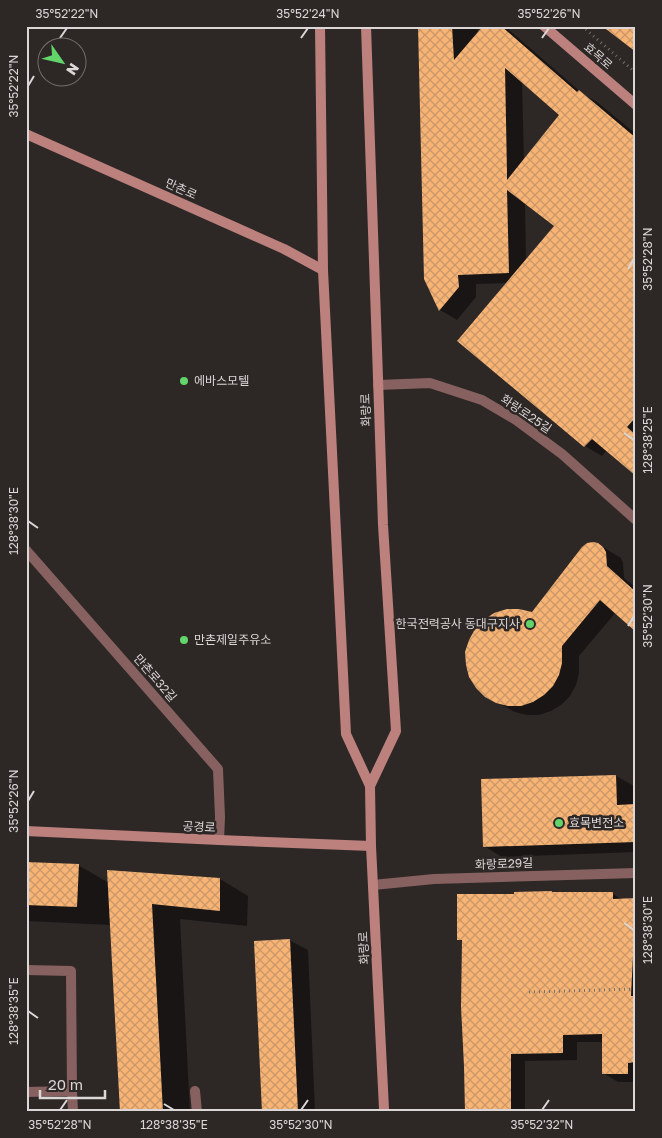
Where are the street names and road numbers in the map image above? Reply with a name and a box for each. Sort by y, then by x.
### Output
street label: 효목로 [581,39,616,72]
street label: 만촌로 [163,175,199,202]
street label: 화랑로25길 [498,391,555,436]
street label: 화랑로 [357,393,374,427]
street label: 만촌로32길 [131,651,180,705]
street label: 공경로 [182,818,216,835]
street label: 화랑로29길 [475,855,533,872]
street label: 화랑로 [355,931,372,965]

